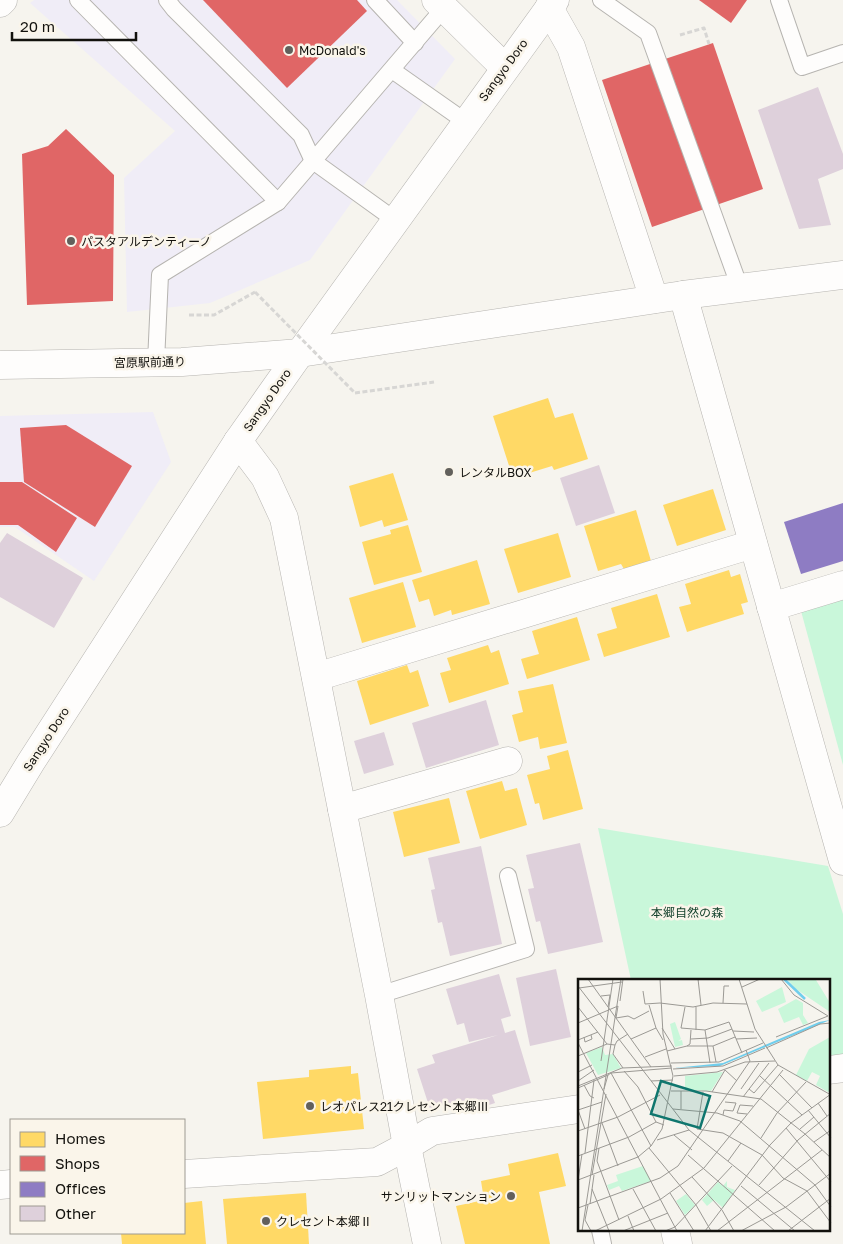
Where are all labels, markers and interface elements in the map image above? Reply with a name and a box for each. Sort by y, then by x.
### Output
scale bar [12,10,136,42]
text: 20 m [20,17,55,35]
street label: Sangyo Doro [475,36,531,104]
place label: McDonald's [299,43,366,58]
marker: McDonald's [283,44,295,56]
place label: パスタアルデンティーノ [81,234,211,249]
marker: パスタアルデンティーノ [65,235,77,247]
street label: 宮原駅前通り [114,354,186,370]
street label: Sangyo Doro [240,366,294,434]
place label: レンタルBOX [459,465,532,480]
marker: レンタルBOX [443,466,455,478]
street label: Sangyo Doro [20,704,72,774]
park label: 本郷自然の森 [651,905,723,920]
inset map [578,979,830,1232]
place label: レオパレス21クレセント本郷Ⅲ [320,1099,489,1114]
marker: レオパレス21クレセント本郷Ⅲ [304,1100,316,1112]
legend [10,1119,185,1234]
text: Homes [55,1129,105,1147]
text: Shops [55,1154,100,1172]
text: Offices [55,1179,106,1197]
place label: サンリットマンション [381,1189,501,1204]
marker: サンリットマンション [505,1190,517,1202]
text: Other [55,1204,96,1222]
place label: クレセント本郷Ⅱ [276,1214,372,1229]
marker: クレセント本郷Ⅱ [260,1215,272,1227]

